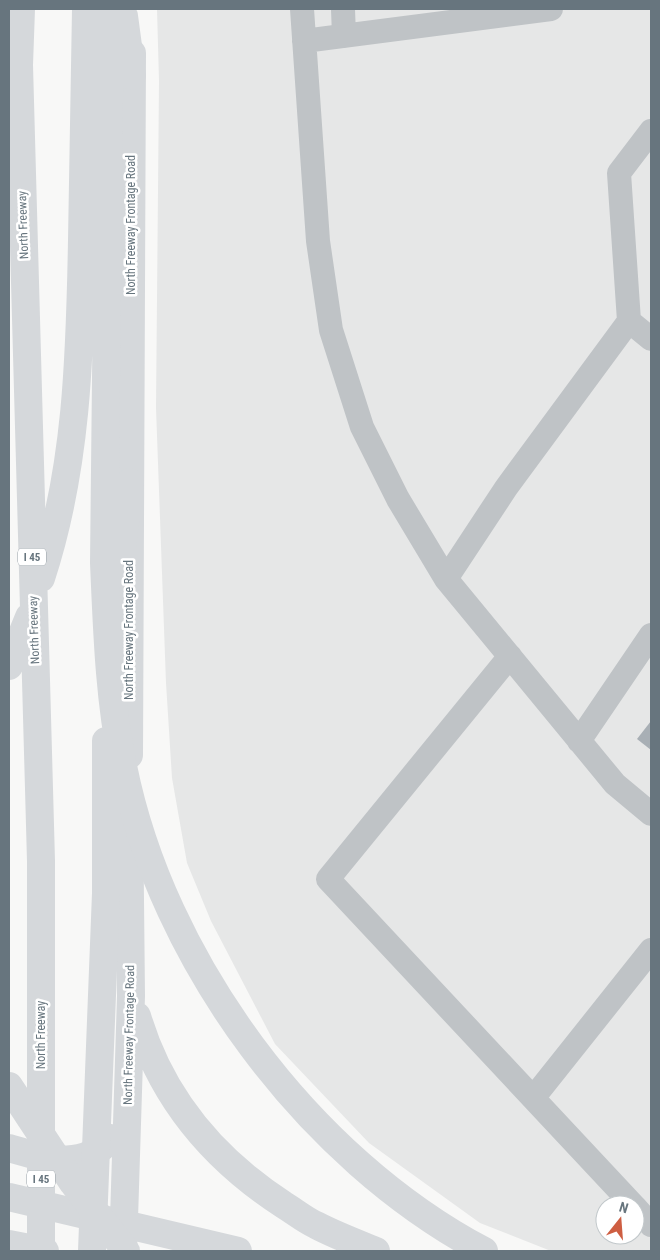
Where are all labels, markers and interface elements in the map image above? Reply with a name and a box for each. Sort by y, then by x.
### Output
street label: North Freeway Frontage Road [124,155,138,295]
street label: North Freeway [15,191,31,259]
road number: I 45 [18,548,46,566]
street label: North Freeway Frontage Road [122,560,136,700]
street label: North Freeway [26,596,42,664]
street label: North Freeway Frontage Road [121,965,137,1105]
street label: North Freeway [34,1001,48,1069]
road number: I 45 [27,1170,55,1188]
north arrow [595,1195,645,1245]
text: N [617,1199,630,1216]

